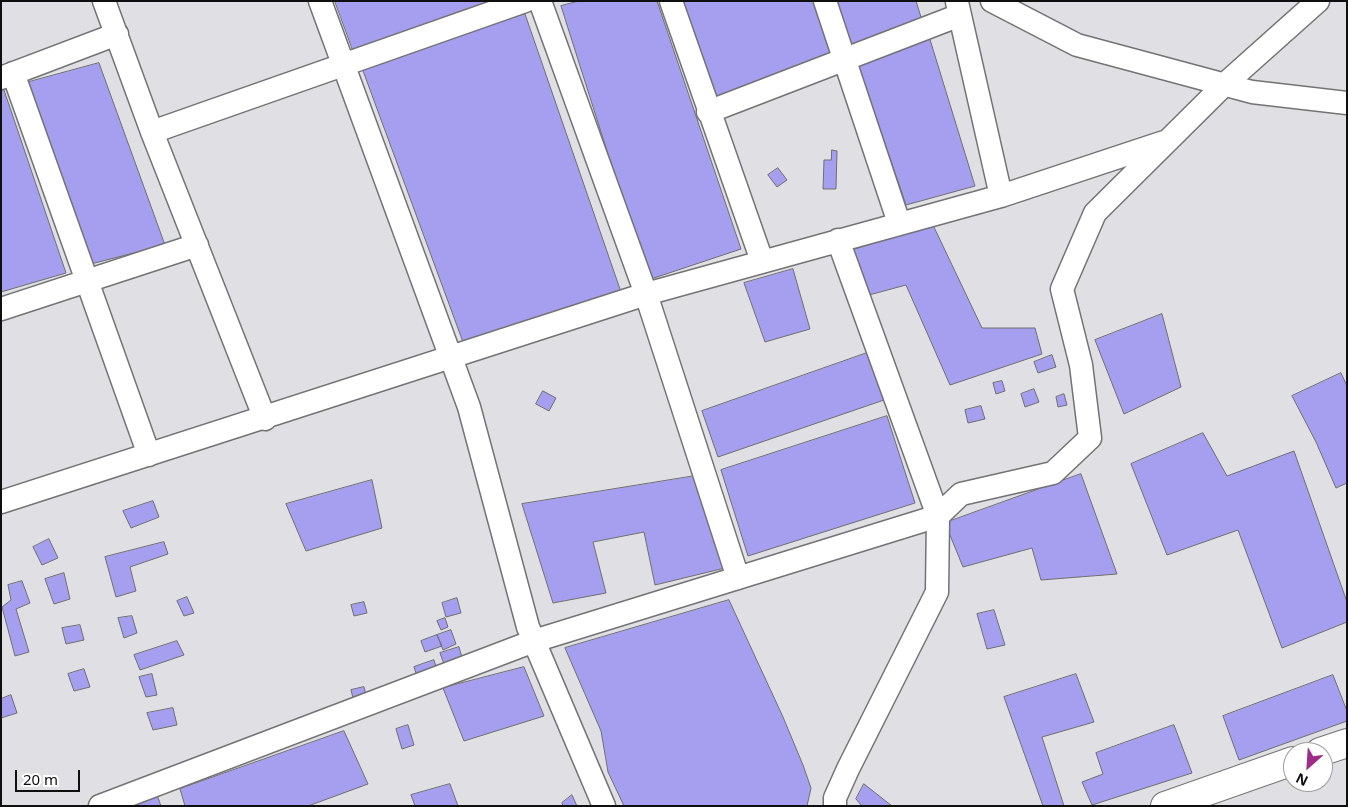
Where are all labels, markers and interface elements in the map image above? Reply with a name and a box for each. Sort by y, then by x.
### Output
north arrow [1283,742,1333,792]
scale bar [18,760,82,792]
text: 20 m [23,769,58,789]
text: N [1292,769,1311,791]

